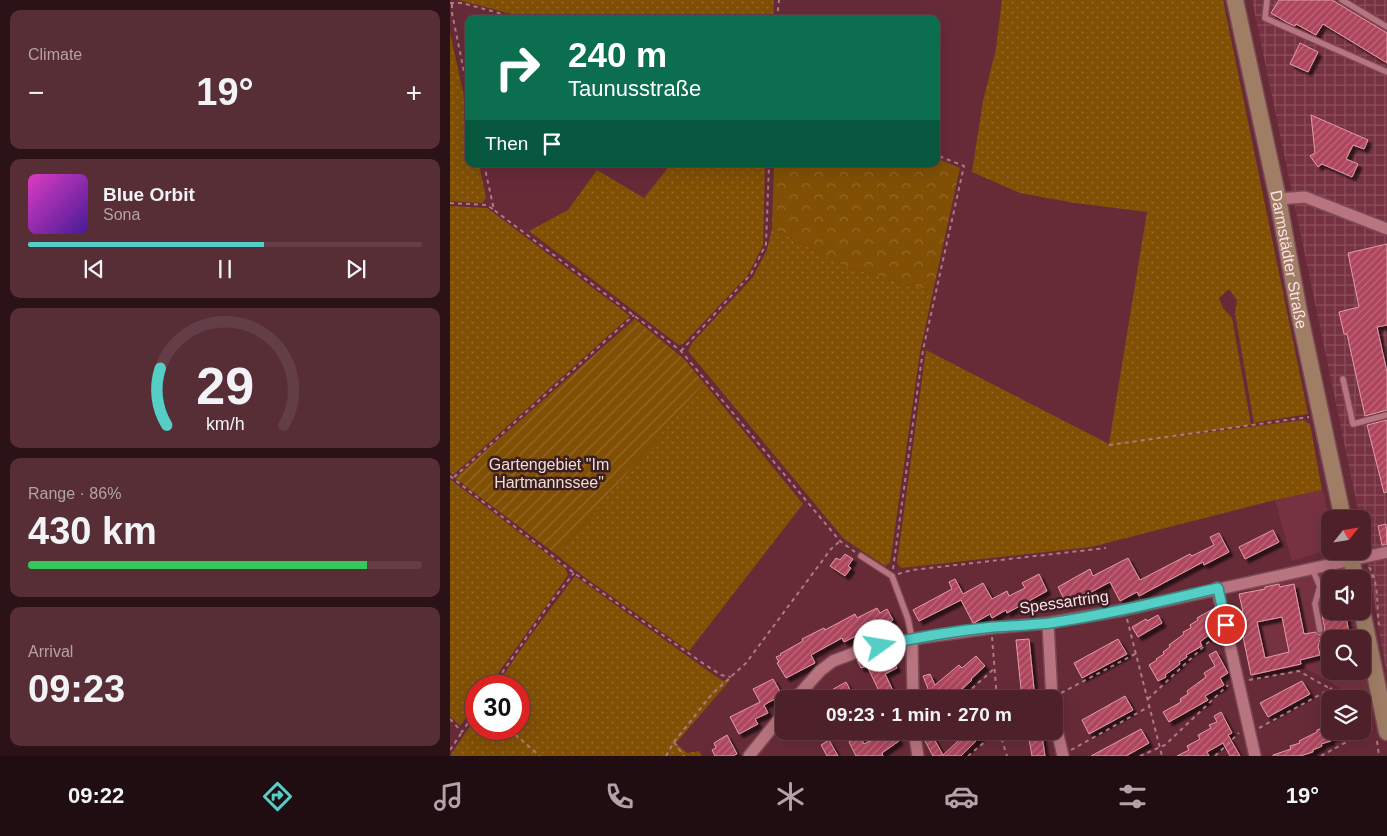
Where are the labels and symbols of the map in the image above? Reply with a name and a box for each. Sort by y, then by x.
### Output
street label: Darmstädter Straße [1268,189,1311,330]
park label: Gartengebiet "Im Hartmannssee" [489,456,609,491]
north arrow [1321,510,1371,560]
street label: Spessartring [1018,587,1110,617]
pin [1205,604,1247,646]
position arrow [853,619,905,671]
speed limit sign: 30 [465,675,530,740]

